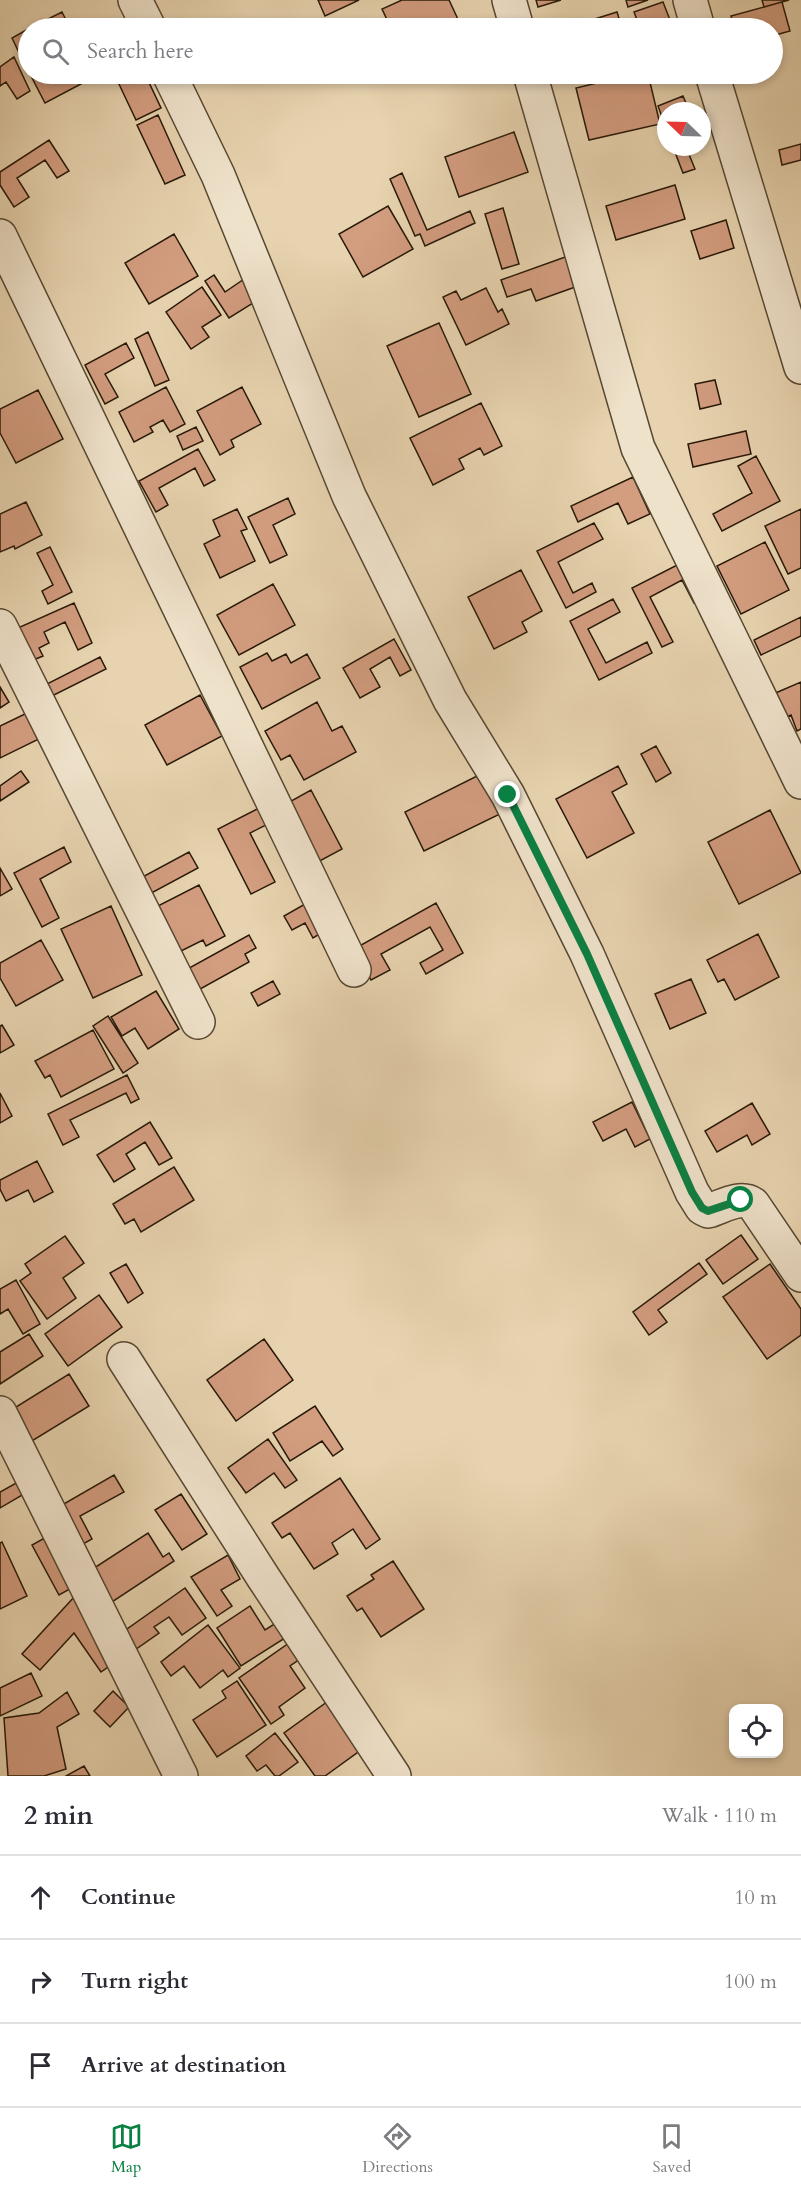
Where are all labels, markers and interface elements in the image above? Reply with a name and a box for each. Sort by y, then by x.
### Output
search box [18,18,783,84]
icon: search [39,35,72,68]
text: Search here [87,36,194,66]
north arrow [657,102,711,156]
route end [494,781,520,807]
route start [727,1186,753,1212]
map controls [729,1704,783,1758]
button: locate [729,1704,783,1758]
text: 2 min [24,1798,93,1833]
text: Walk · 110 m [662,1802,777,1829]
icon: ahead [24,1881,57,1914]
text: Continue [81,1882,176,1912]
text: 10 m [734,1884,777,1911]
icon: right [24,1965,57,1998]
text: Turn right [81,1966,188,1996]
text: 100 m [724,1968,777,1995]
icon: arrive [24,2049,57,2082]
text: Arrive at destination [81,2050,286,2080]
tab: Map [110,2120,143,2178]
tab: Directions [362,2120,433,2178]
tab: Saved [652,2120,691,2178]

